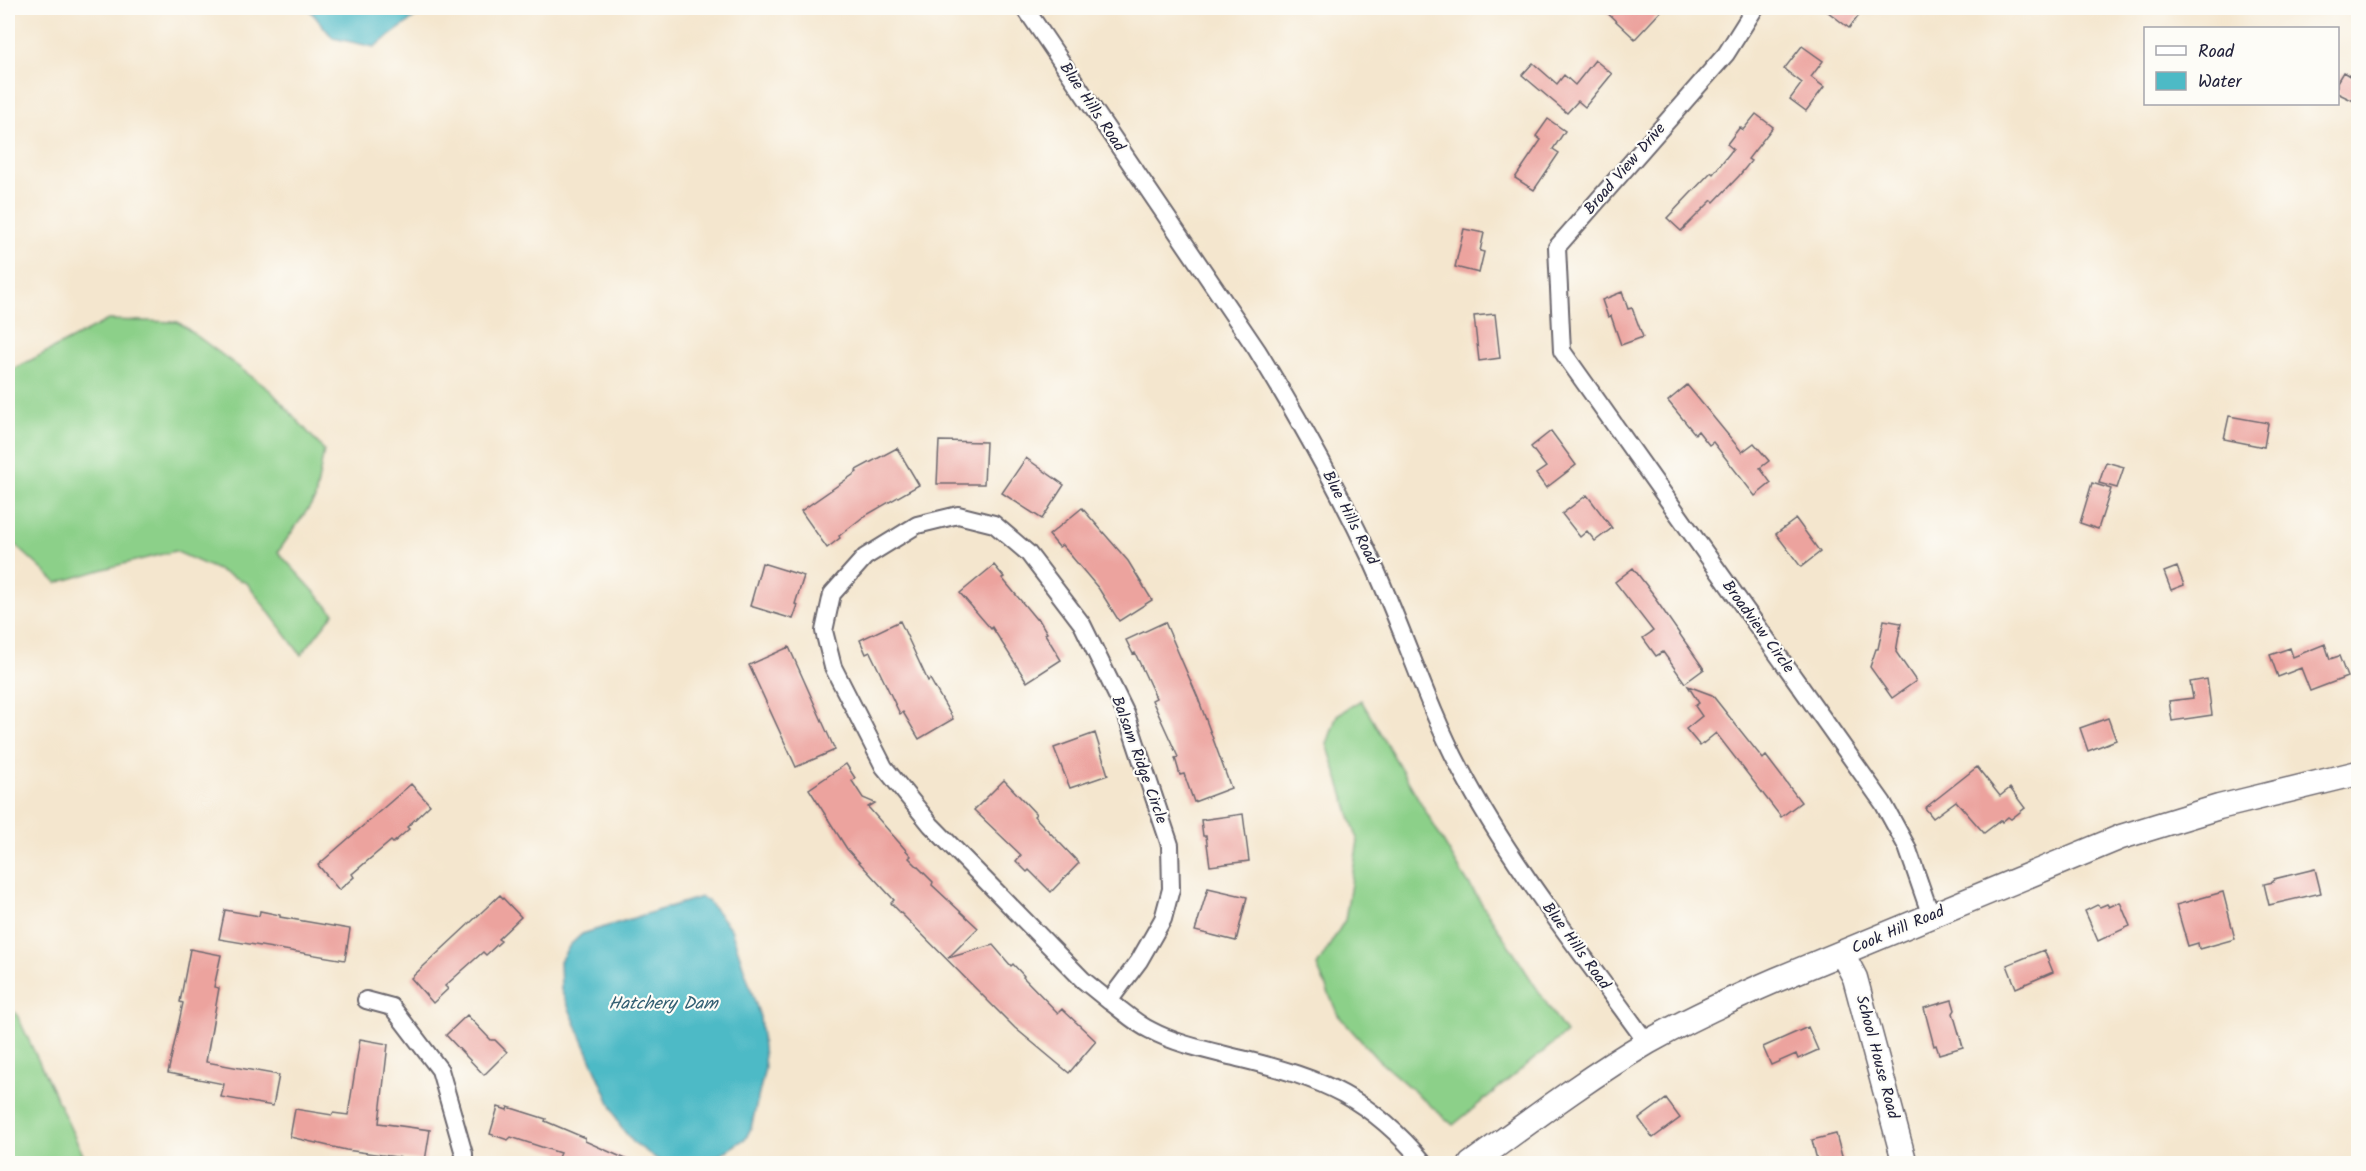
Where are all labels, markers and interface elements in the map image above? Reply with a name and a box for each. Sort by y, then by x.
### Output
legend [2144,27,2339,105]
text: Road [2198,38,2235,67]
street label: Blue Hills Road [1053,57,1132,158]
text: Water [2198,68,2243,97]
street label: Broad View Drive [1578,118,1672,220]
street label: Blue Hills Road [1315,466,1385,571]
street label: Broadview Circle [1716,575,1800,679]
street label: Balsam Ridge Circle [1104,693,1174,827]
street label: Blue Hills Road [1536,897,1617,996]
street label: Cook Hill Road [1848,899,1949,961]
water label: Hatchery Dam [608,990,719,1019]
street label: School House Road [1848,992,1906,1123]

